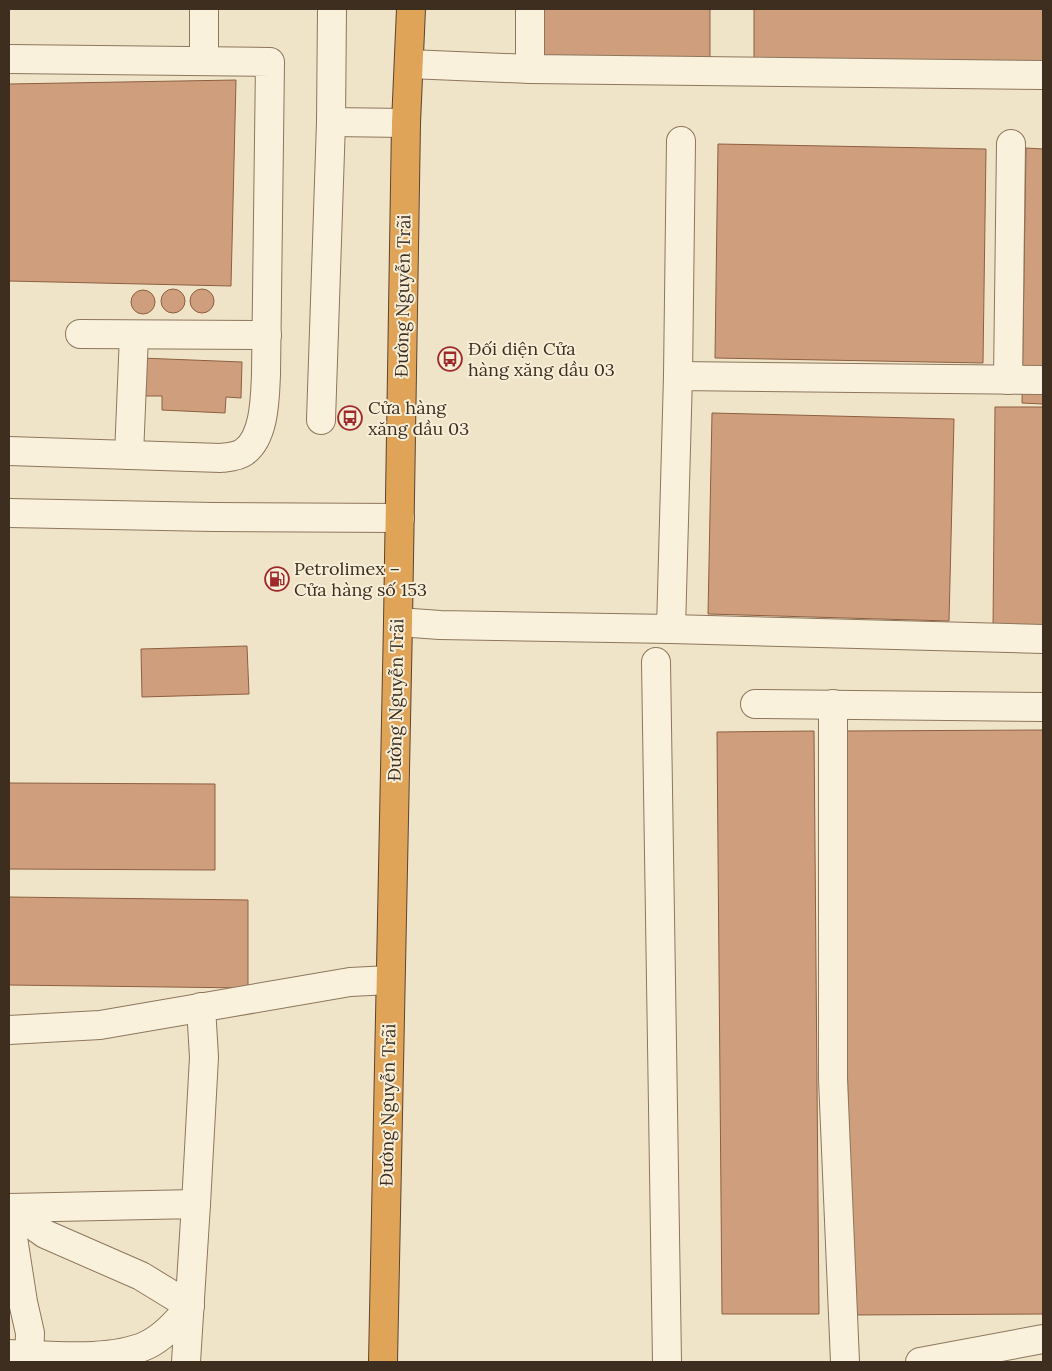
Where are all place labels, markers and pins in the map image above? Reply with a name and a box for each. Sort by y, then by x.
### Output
place label: Đối diện Cửa hàng xăng dầu 03 [468,337,615,381]
bus stop icon: Đối diện Cửa hàng xăng dầu 03 [437,346,463,372]
place label: Cửa hàng xăng dầu 03 [368,396,469,440]
bus stop icon: Cửa hàng xăng dầu 03 [337,405,363,431]
place label: Petrolimex – Cửa hàng số 153 [294,557,427,601]
fuel station icon: Petrolimex – Cửa hàng số 153 [264,566,290,592]

